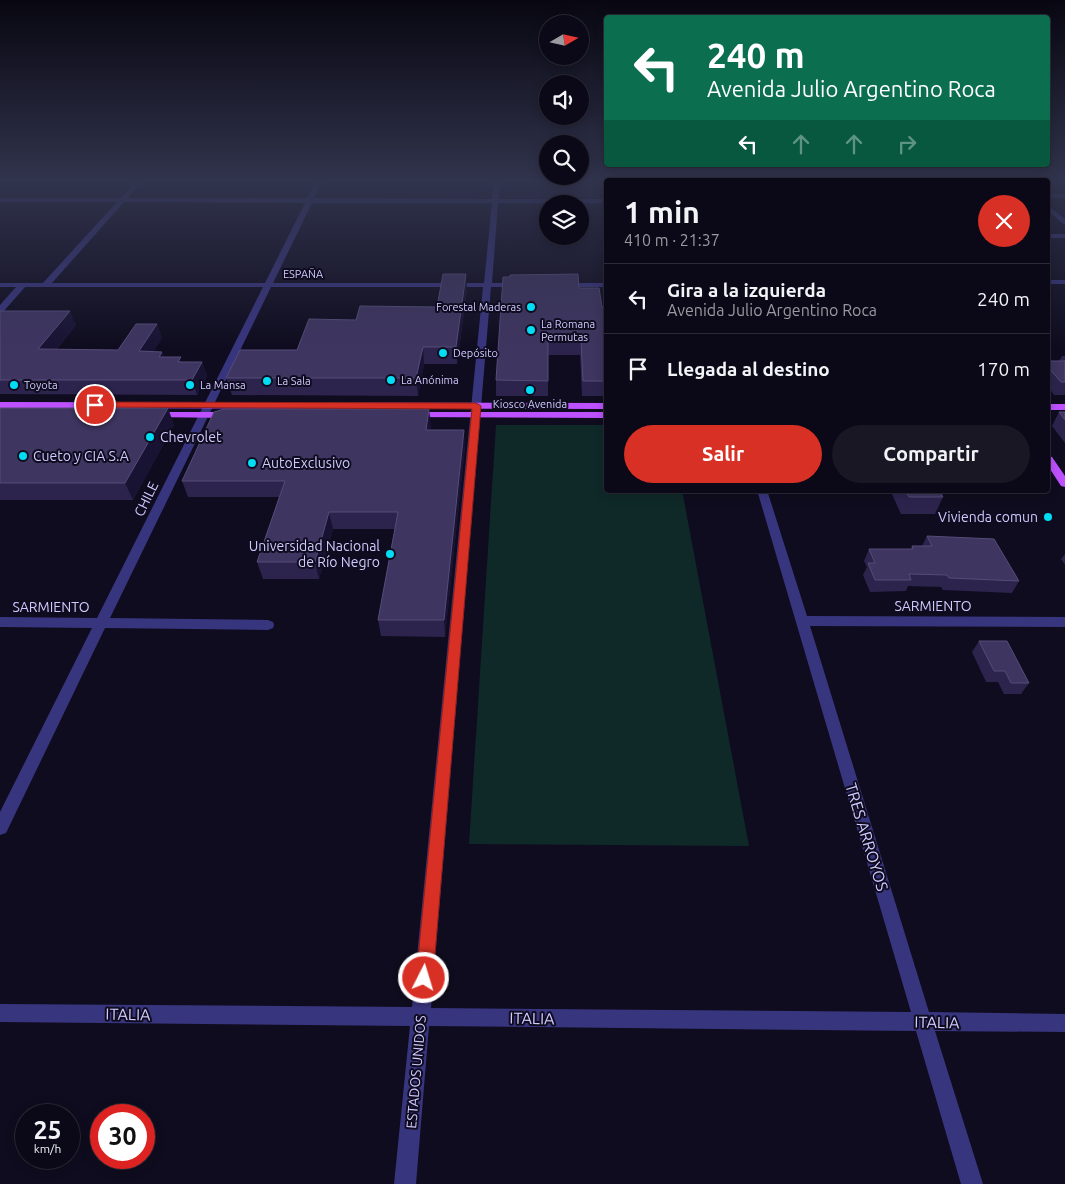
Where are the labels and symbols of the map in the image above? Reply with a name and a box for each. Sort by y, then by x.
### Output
north arrow [539,15,589,65]
street label: ESPAÑA [283,268,324,280]
place label: Forestal Maderas [436,301,521,313]
marker: Forestal Maderas [525,301,537,313]
place label: La Romana Permutas [541,318,595,343]
marker: La Romana Permutas [525,324,537,336]
marker: Depósito [437,347,449,359]
place label: Depósito [453,347,498,359]
marker: La Anónima [385,374,397,386]
place label: La Anónima [401,374,459,386]
marker: La Sala [261,375,273,387]
place label: La Sala [277,375,311,387]
marker: Toyota [8,379,20,391]
place label: Toyota [24,379,58,391]
marker: La Mansa [184,379,196,391]
place label: La Mansa [200,379,246,391]
pin [74,384,116,426]
marker: Kiosco Avenida [524,384,536,396]
place label: Kiosco Avenida [493,398,567,410]
place label: Chevrolet [160,429,222,445]
marker: Chevrolet [144,431,156,443]
place label: Cueto y CIA S.A [33,448,129,464]
marker: Cueto y CIA S.A [17,450,29,462]
place label: AutoExclusivo [262,455,350,471]
marker: AutoExclusivo [246,457,258,469]
street label: CHILE [131,479,161,519]
place label: Vivienda comun [938,509,1038,525]
marker: Vivienda comun [1042,511,1054,523]
place label: Universidad Nacional de Río Negro [249,538,380,570]
marker: Universidad Nacional de Río Negro [384,548,396,560]
street label: SARMIENTO [894,598,972,614]
street label: SARMIENTO [12,599,90,615]
street label: TRES ARROYOS [842,781,892,893]
position arrow [397,951,449,1003]
street label: ITALIA [105,1005,151,1023]
street label: ITALIA [509,1009,555,1027]
street label: ITALIA [914,1013,960,1031]
street label: ESTADOS UNIDOS [403,1015,429,1129]
speed limit sign: 30 [90,1104,155,1169]

